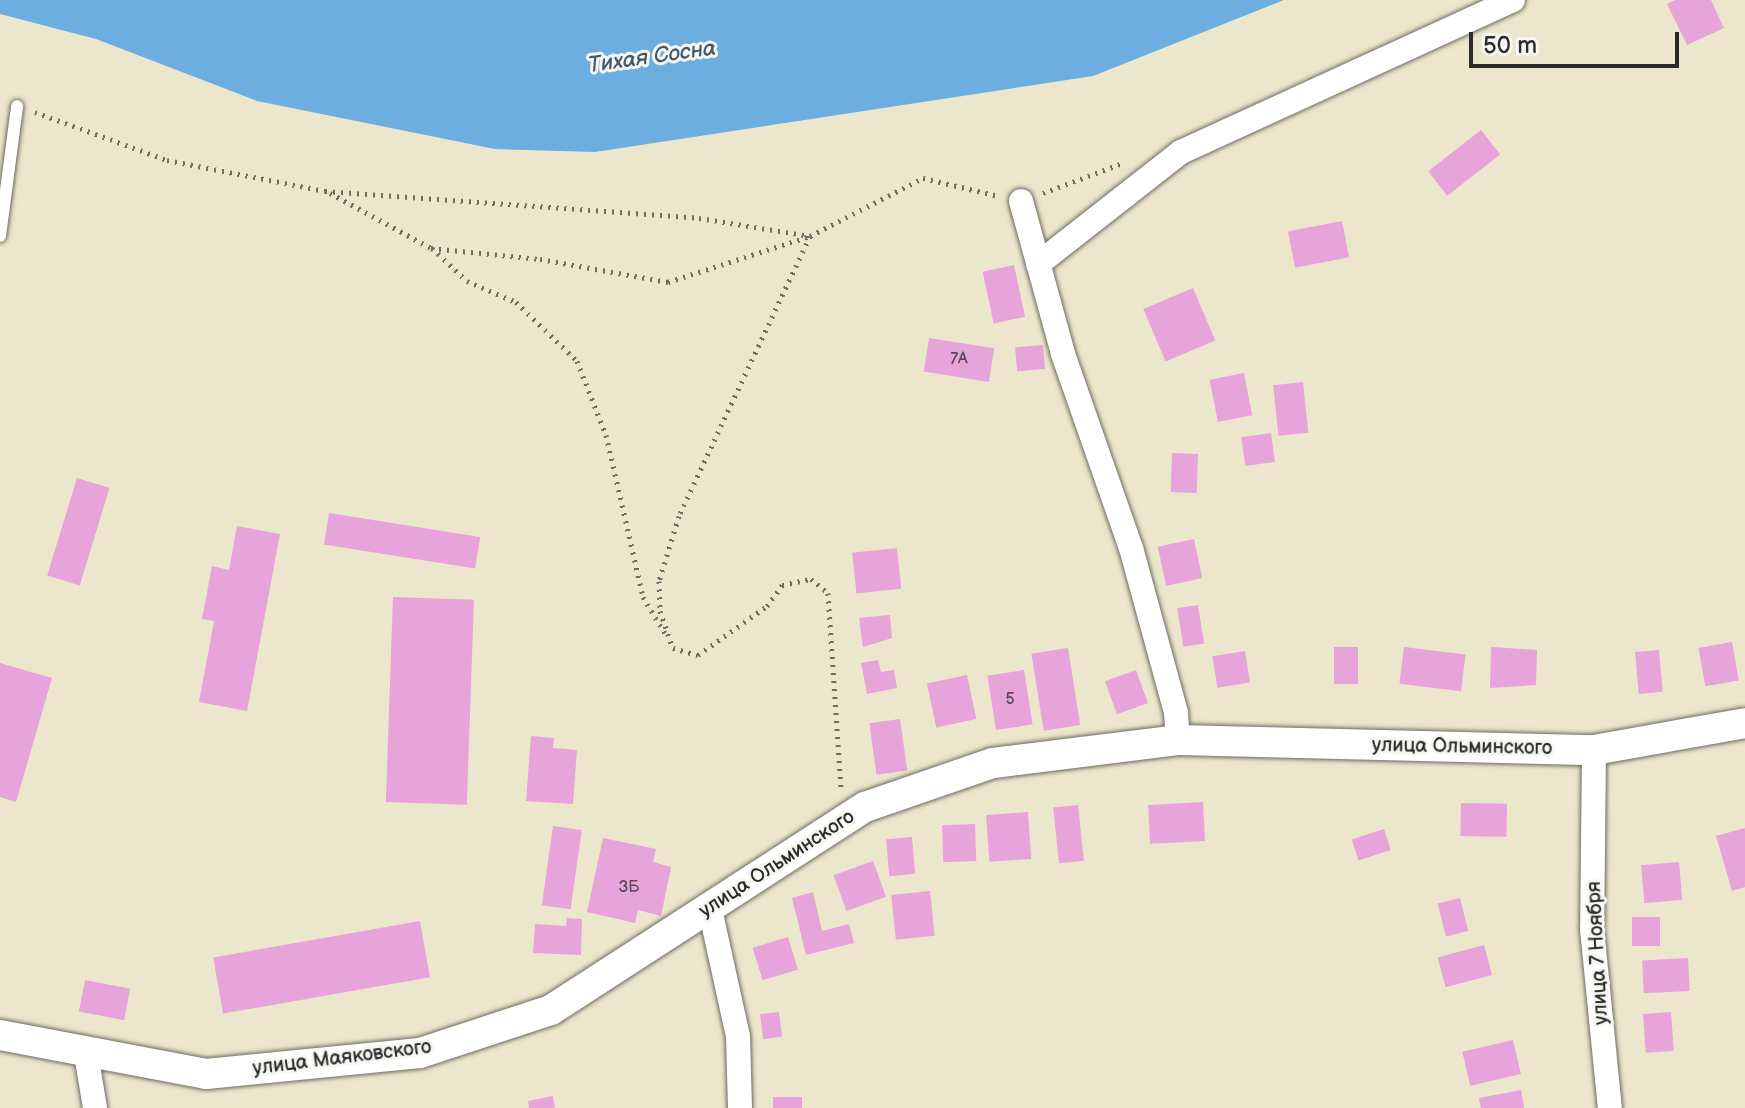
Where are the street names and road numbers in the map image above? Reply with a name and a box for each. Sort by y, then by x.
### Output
street label: улица Ольминского [1372,733,1552,761]
street label: улица Ольминского [695,805,859,923]
street label: улица 7 Ноября [1582,880,1614,1026]
street label: улица Маяковского [251,1035,433,1081]

